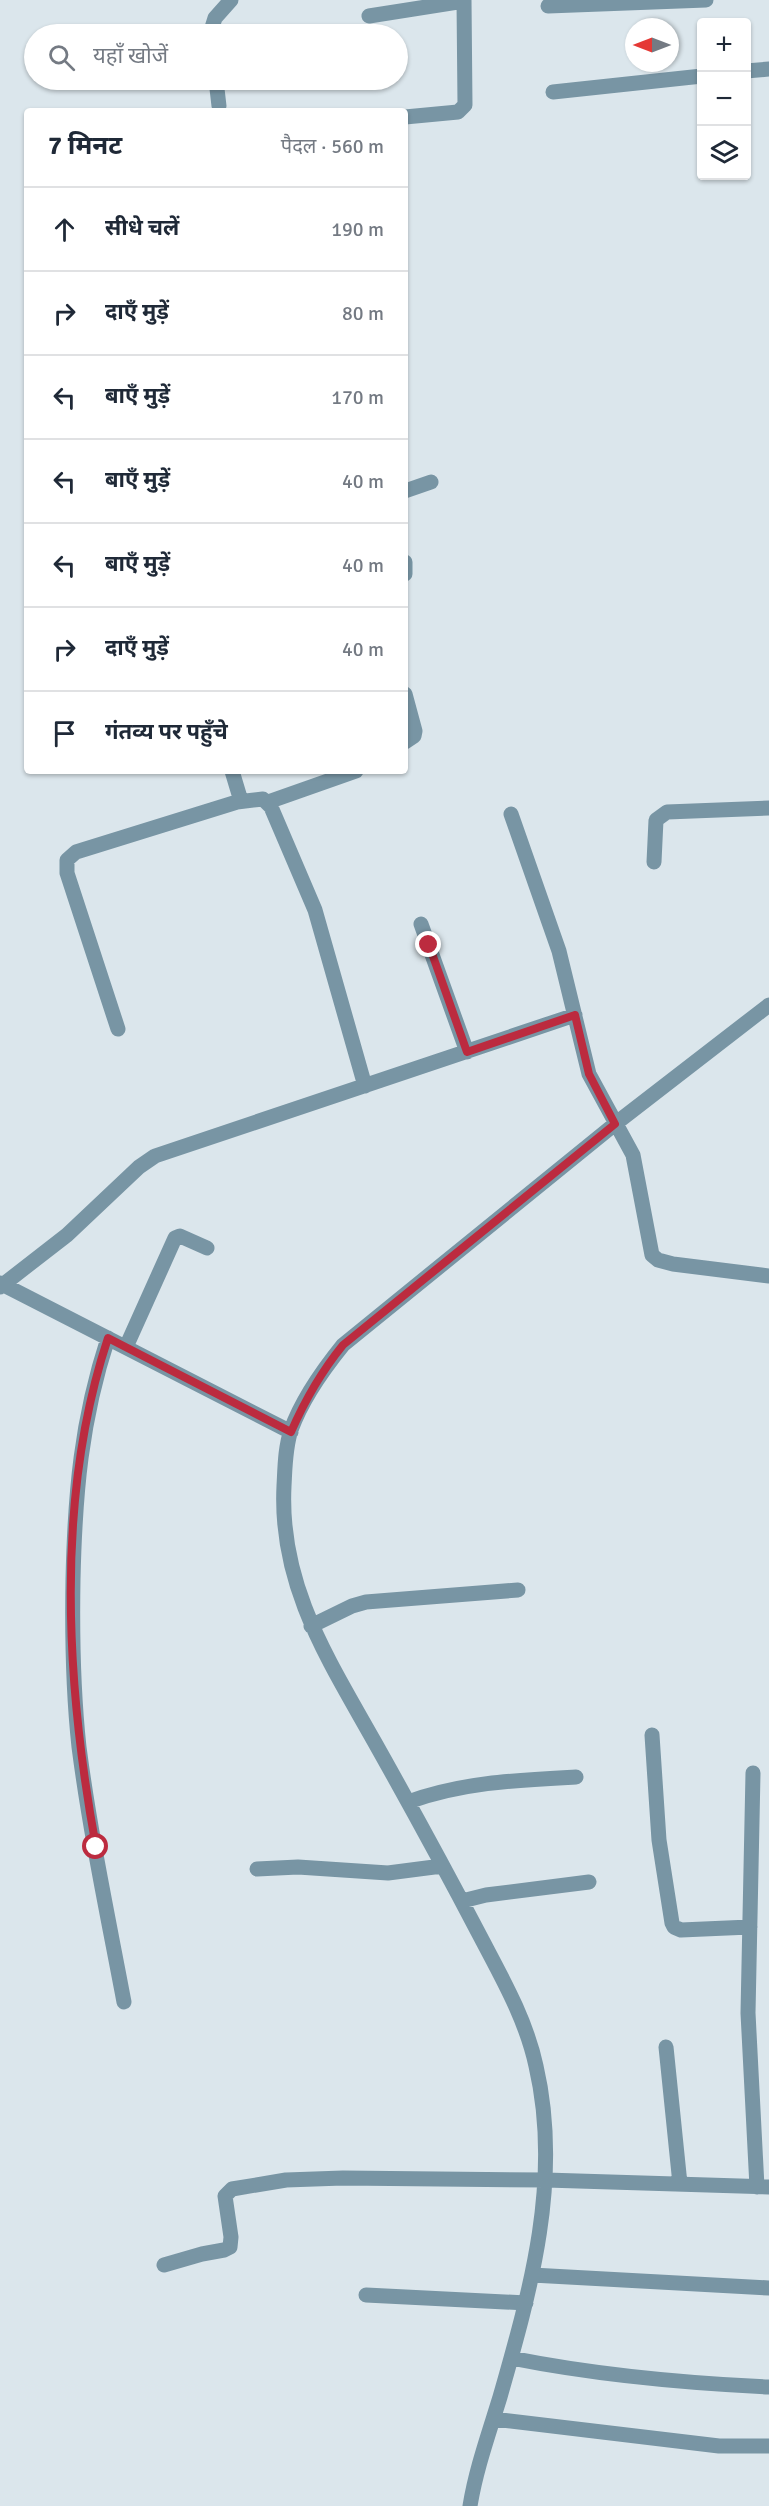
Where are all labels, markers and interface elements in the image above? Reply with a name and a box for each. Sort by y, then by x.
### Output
north arrow [625,18,679,72]
map controls [697,18,751,180]
button: + [697,18,751,72]
search box [24,24,408,90]
icon: search [45,41,78,74]
text: यहाँ खोजें [93,42,168,69]
button: − [697,72,751,126]
button: layers [697,126,751,180]
text: 7 मिनट [48,130,122,162]
text: पैदल · 560 m [281,134,384,159]
icon: ahead [48,213,81,246]
text: सीधे चलें [105,214,179,241]
text: 190 m [331,217,384,242]
icon: right [48,297,81,330]
text: दाएँ मुड़ें [105,298,169,325]
text: 80 m [342,301,384,326]
icon: left [48,381,81,414]
text: बाएँ मुड़ें [105,382,170,409]
text: 170 m [331,385,384,410]
icon: left [48,465,81,498]
text: बाएँ मुड़ें [105,466,170,493]
text: 40 m [342,469,384,494]
icon: left [48,549,81,582]
text: बाएँ मुड़ें [105,550,170,577]
text: 40 m [342,553,384,578]
icon: right [48,633,81,666]
text: दाएँ मुड़ें [105,634,169,661]
text: 40 m [342,637,384,662]
icon: arrive [48,717,81,750]
text: गंतव्य पर पहुँचे [105,718,228,745]
route end [415,931,441,957]
route start [82,1833,108,1859]

